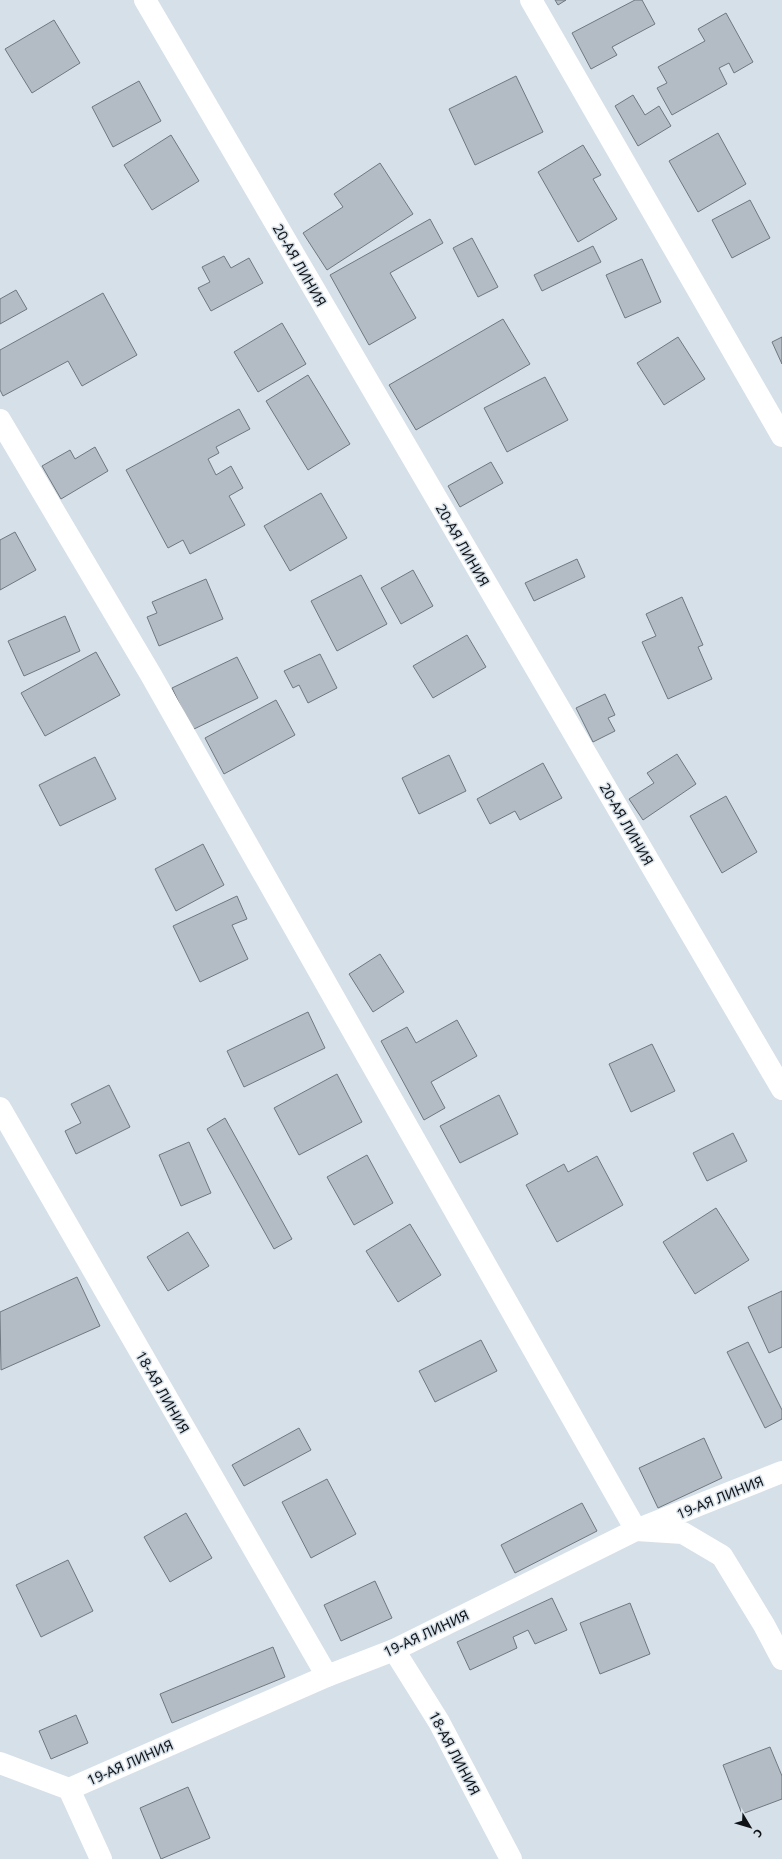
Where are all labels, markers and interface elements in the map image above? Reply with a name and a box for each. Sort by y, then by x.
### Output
street label: 20-АЯ ЛИНИЯ [269,220,331,310]
street label: 20-АЯ ЛИНИЯ [432,500,494,590]
street label: 20-АЯ ЛИНИЯ [596,779,658,869]
street label: 18-АЯ ЛИНИЯ [132,1347,194,1437]
street label: 19-АЯ ЛИНИЯ [674,1471,766,1523]
street label: 19-АЯ ЛИНИЯ [380,1605,472,1661]
street label: 18-АЯ ЛИНИЯ [425,1708,485,1798]
street label: 19-АЯ ЛИНИЯ [84,1735,176,1789]
north arrow [730,1807,770,1847]
text: С [750,1826,766,1841]

